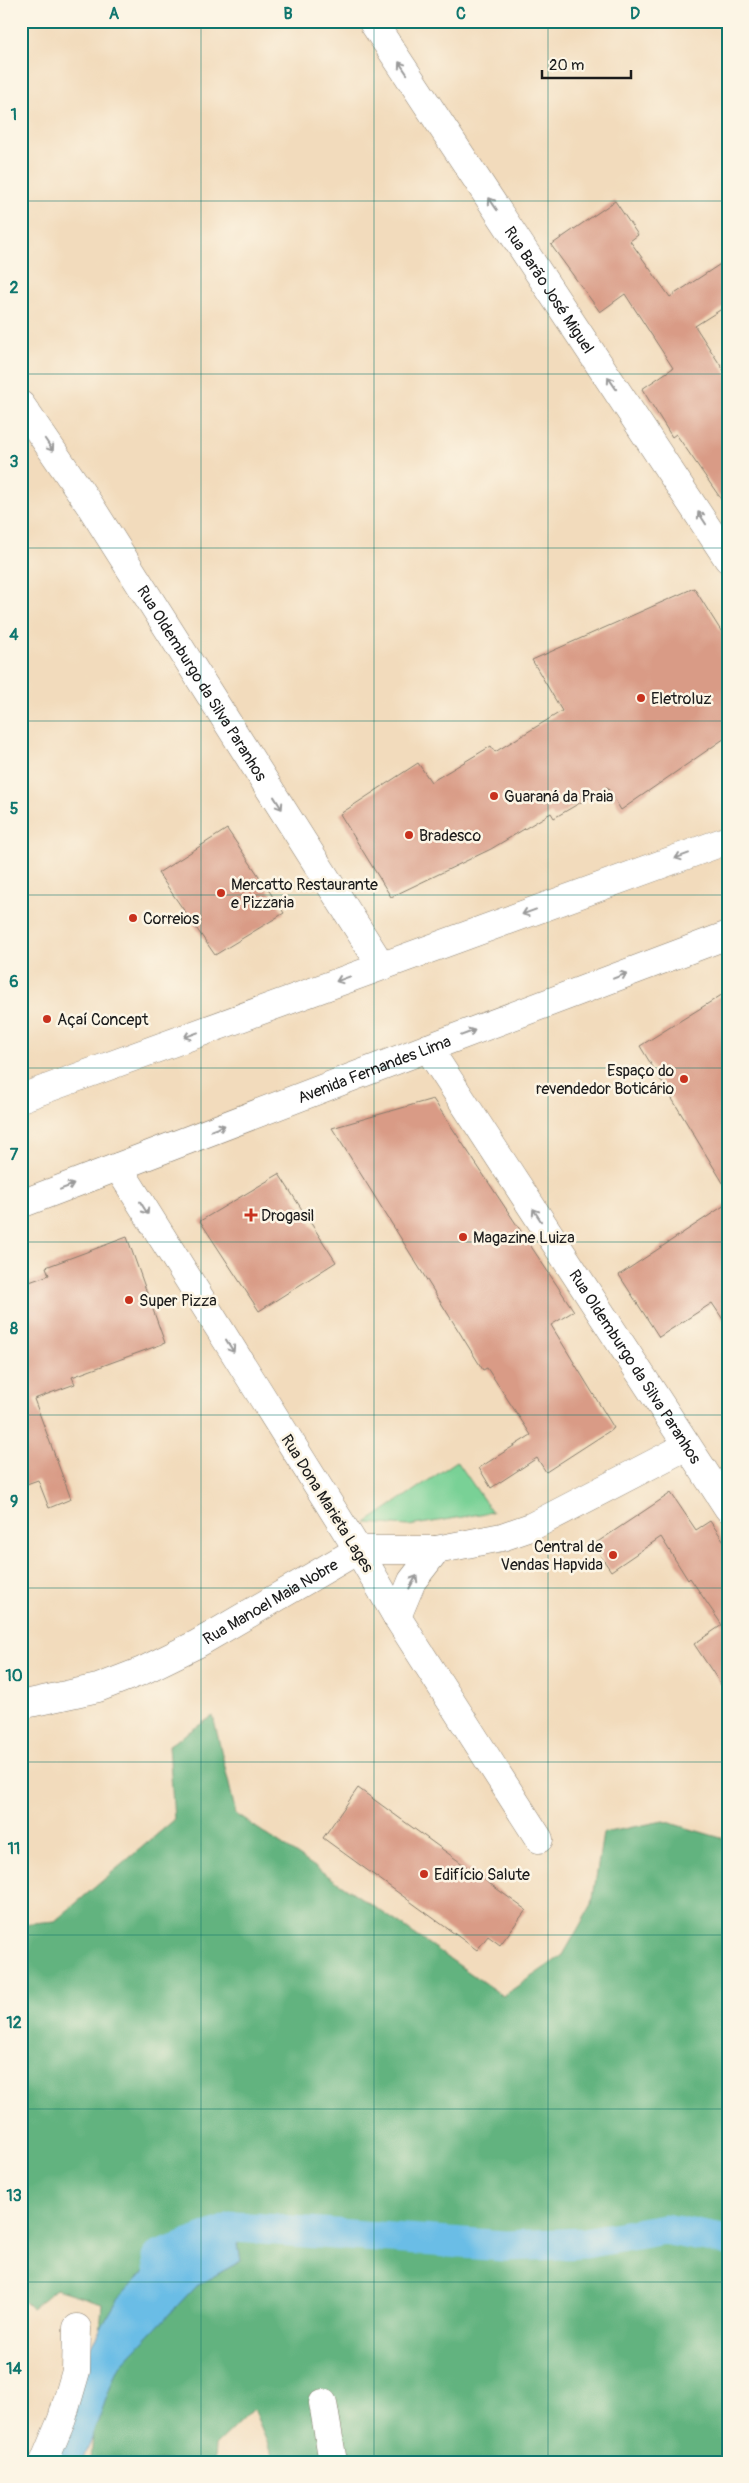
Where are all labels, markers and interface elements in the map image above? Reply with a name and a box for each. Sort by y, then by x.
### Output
text: A [109,4,120,24]
text: B [283,4,293,24]
text: C [456,4,466,24]
text: D [630,4,640,24]
scale bar [542,48,630,80]
text: 20 m [549,56,584,75]
one-way arrow [398,62,408,76]
text: 1 [11,105,17,125]
one-way arrow [488,197,498,211]
street label: Rua Barão José Miguel [500,223,598,358]
text: 2 [10,278,19,298]
one-way arrow [607,376,617,390]
one-way arrow [44,438,54,452]
text: 3 [10,452,19,472]
one-way arrow [697,511,707,525]
street label: Rua Oldemburgo da Silva Paranhos [132,582,271,785]
text: 4 [9,625,19,645]
place label: Eletroluz [651,689,712,709]
marker: Eletroluz [635,692,647,704]
place label: Guaraná da Praia [504,787,613,807]
marker: Guaraná da Praia [488,790,500,802]
one-way arrow [273,795,283,809]
text: 5 [10,799,19,819]
place label: Bradesco [419,826,481,846]
marker: Bradesco [403,829,415,841]
one-way arrow [675,852,690,861]
place label: Mercatto Restaurante e Pizzaria [231,875,378,913]
marker: Mercatto Restaurante e Pizzaria [215,887,227,899]
one-way arrow [522,908,537,917]
place label: Correios [143,909,199,929]
marker: Correios [127,912,139,924]
one-way arrow [612,971,628,980]
text: 6 [9,972,19,992]
one-way arrow [336,975,352,984]
place label: Açaí Concept [57,1010,149,1030]
marker: Açaí Concept [41,1013,53,1025]
one-way arrow [460,1028,475,1037]
one-way arrow [184,1031,199,1040]
street label: Avenida Fernandes Lima [295,1031,454,1108]
place label: Espaço do revendedor Boticário [536,1061,674,1099]
marker: Espaço do revendedor Boticário [678,1073,690,1085]
one-way arrow [211,1123,226,1132]
text: 7 [10,1145,19,1165]
one-way arrow [59,1182,74,1191]
one-way arrow [139,1201,149,1215]
place label: Drogasil [261,1206,314,1226]
one-way arrow [531,1208,542,1222]
marker: Drogasil [245,1209,257,1221]
place label: Magazine Luiza [473,1228,575,1248]
marker: Magazine Luiza [457,1231,469,1243]
street label: Rua Oldemburgo da Silva Paranhos [564,1266,705,1468]
place label: Super Pizza [139,1291,217,1311]
marker: Super Pizza [123,1294,135,1306]
text: 8 [10,1319,18,1339]
one-way arrow [225,1339,235,1353]
street label: Rua Dona Marieta Lages [277,1431,378,1576]
text: 9 [10,1492,18,1512]
place label: Central de Vendas Hapvida [500,1537,603,1575]
marker: Central de Vendas Hapvida [607,1549,619,1561]
street label: Rua Manoel Maia Nobre [199,1555,342,1649]
one-way arrow [408,1574,418,1589]
text: 10 [5,1666,23,1686]
text: 11 [8,1839,20,1859]
place label: Edifício Salute [434,1865,530,1885]
marker: Edifício Salute [418,1868,430,1880]
text: 12 [6,2013,22,2033]
text: 13 [6,2186,22,2206]
text: 14 [6,2359,22,2379]

